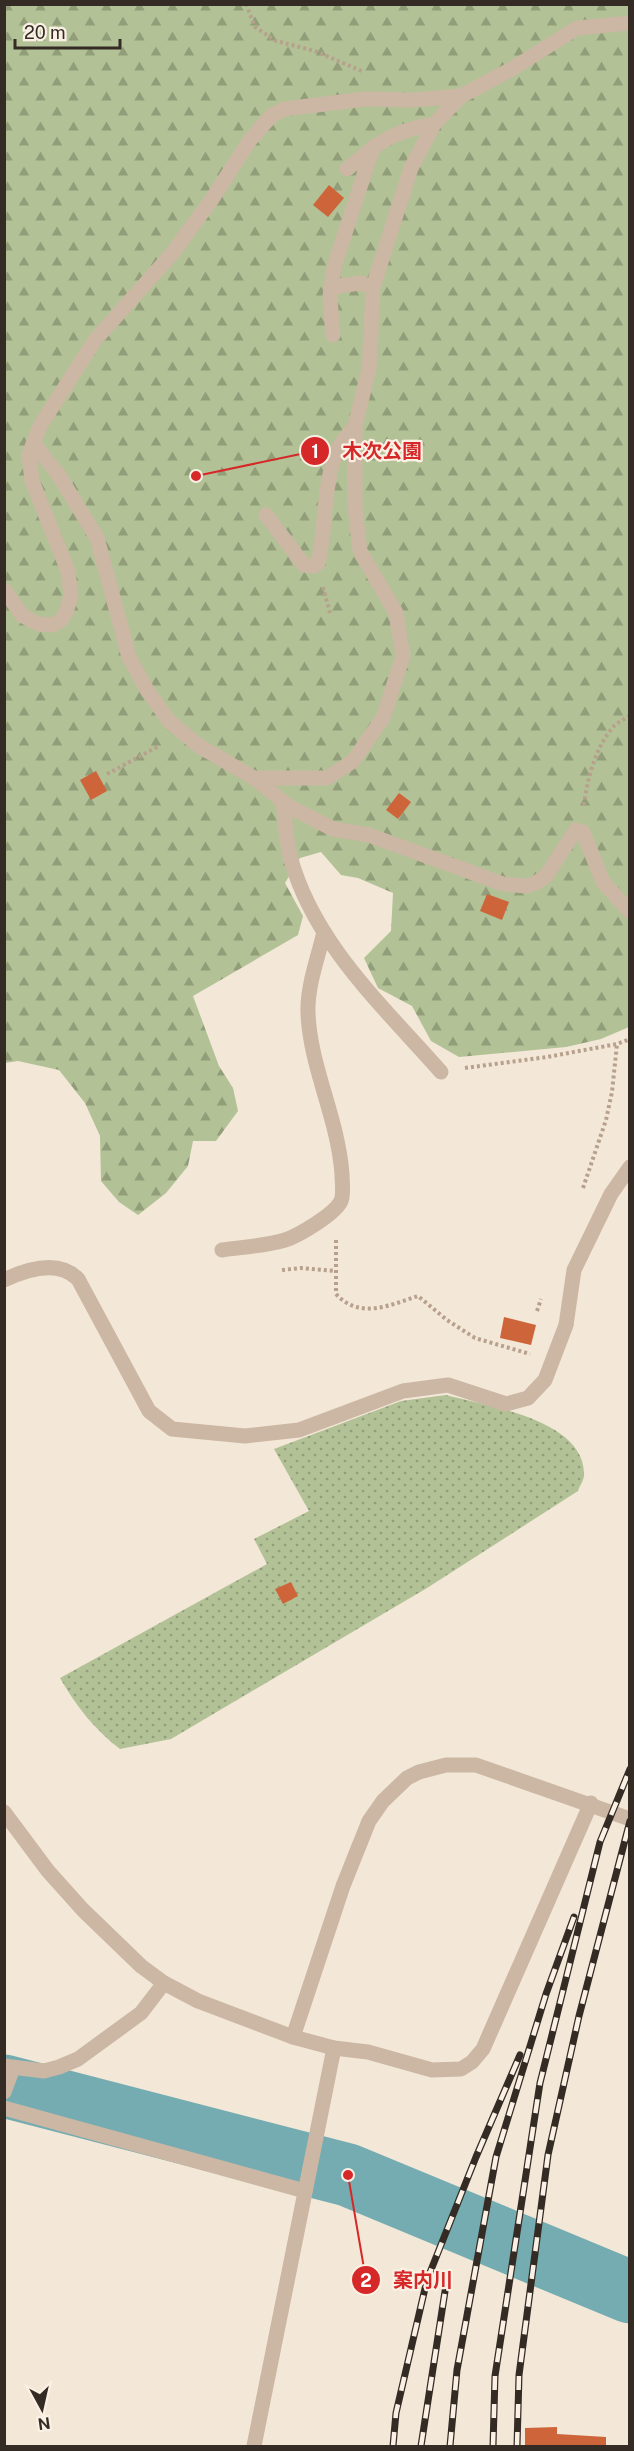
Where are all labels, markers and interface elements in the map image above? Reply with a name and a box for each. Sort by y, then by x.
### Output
scale bar [15,12,120,50]
text: 20 m [24,22,66,43]
callout: 木次公園 [300,432,434,470]
text: 木次公園 [342,439,422,463]
text: 1 [311,441,319,462]
callout: 案内川 [351,2261,465,2299]
text: 案内川 [393,2268,453,2292]
text: 2 [360,2270,372,2291]
north arrow [12,2379,72,2439]
text: N [36,2413,52,2434]

